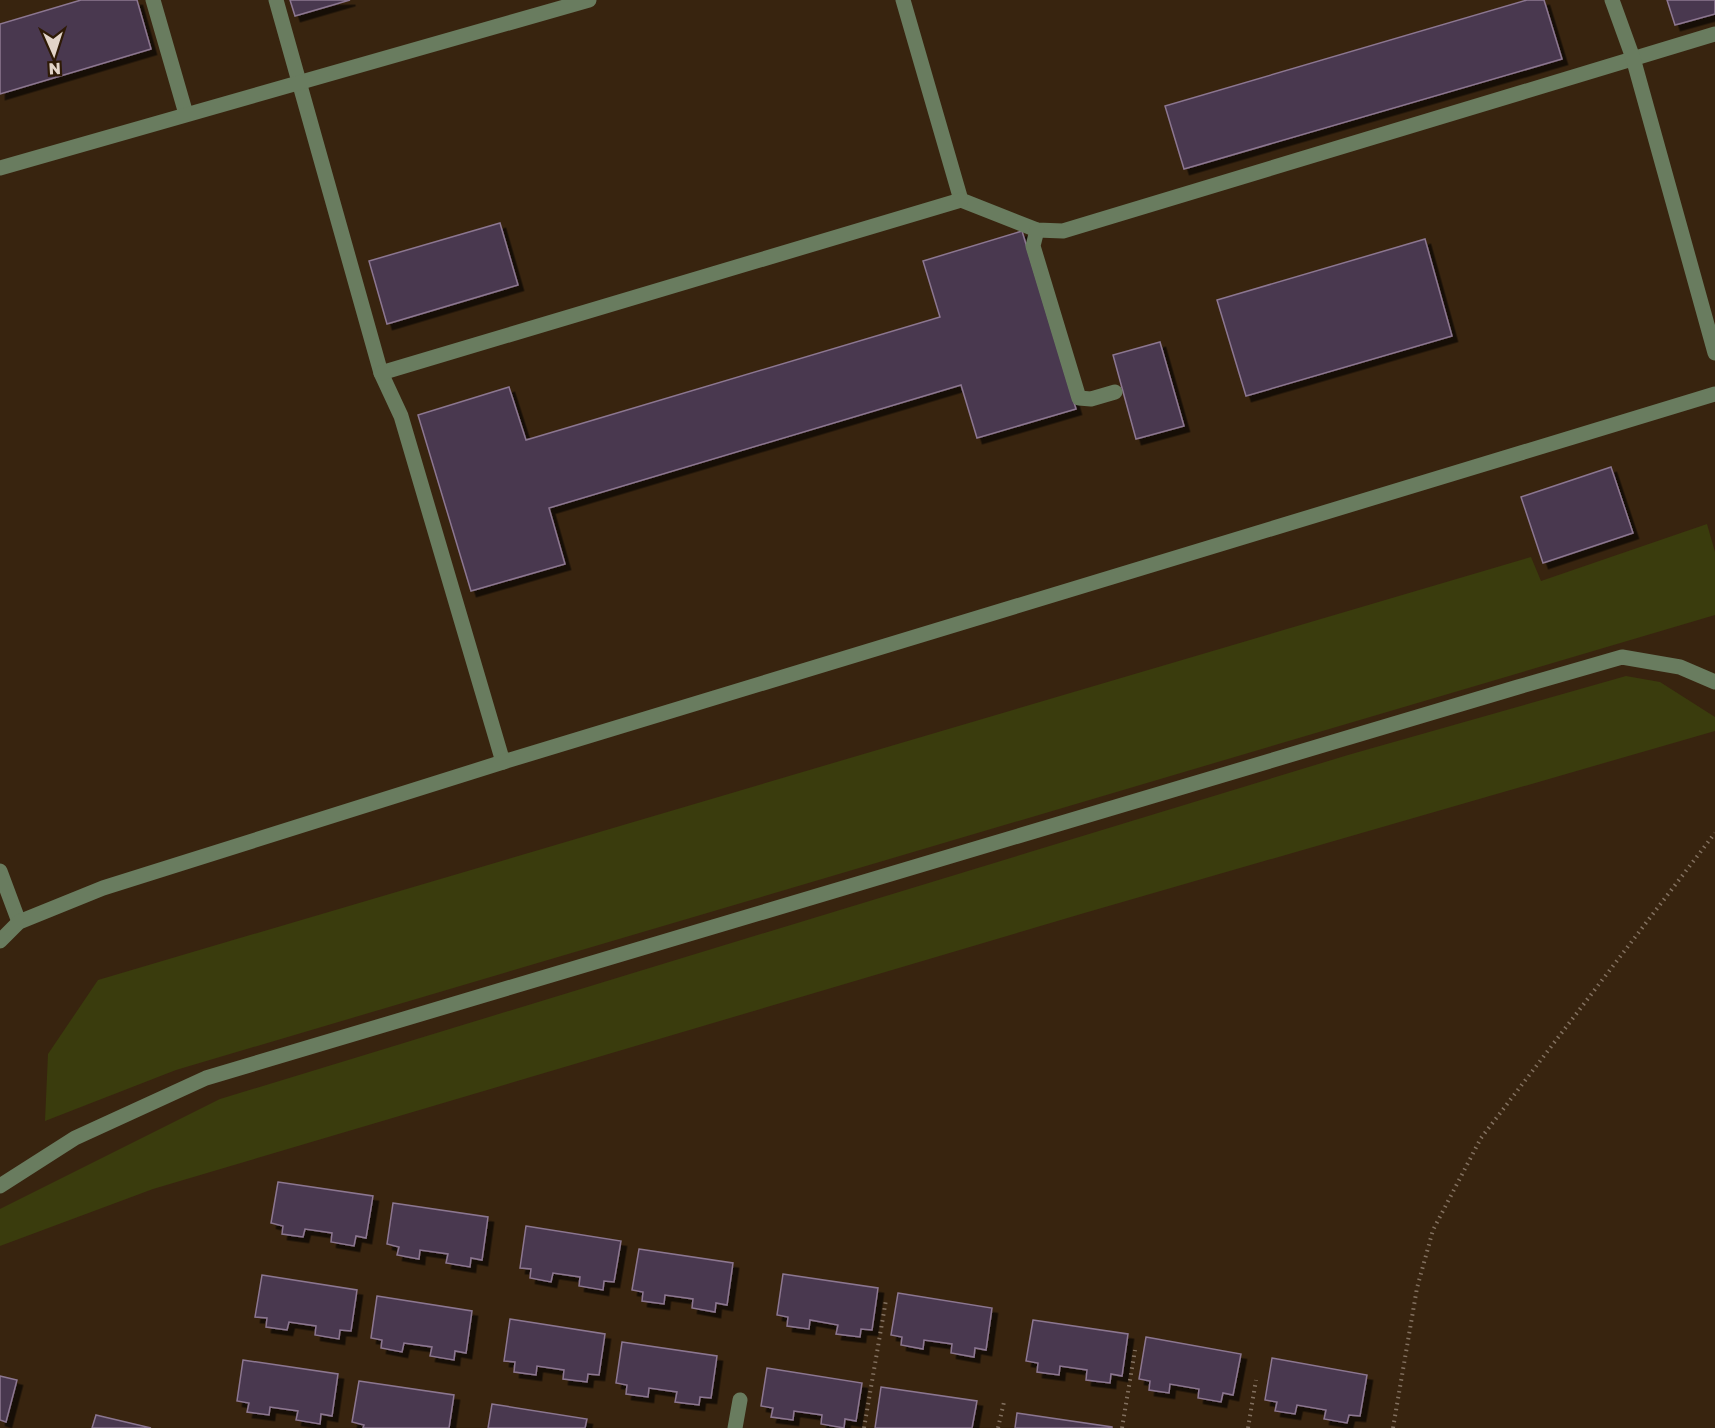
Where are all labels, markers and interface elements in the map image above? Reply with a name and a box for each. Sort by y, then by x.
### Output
north arrow [24,24,84,84]
text: N [48,59,61,79]

